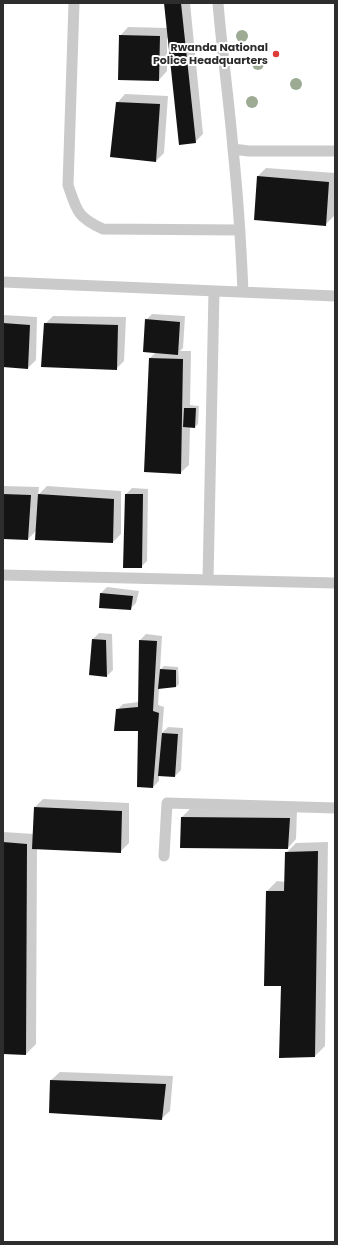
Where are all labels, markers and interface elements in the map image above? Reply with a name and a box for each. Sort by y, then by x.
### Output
place label: Rwanda National Police Headquarters [153,41,268,67]
marker: Rwanda National Police Headquarters [271,49,281,59]

